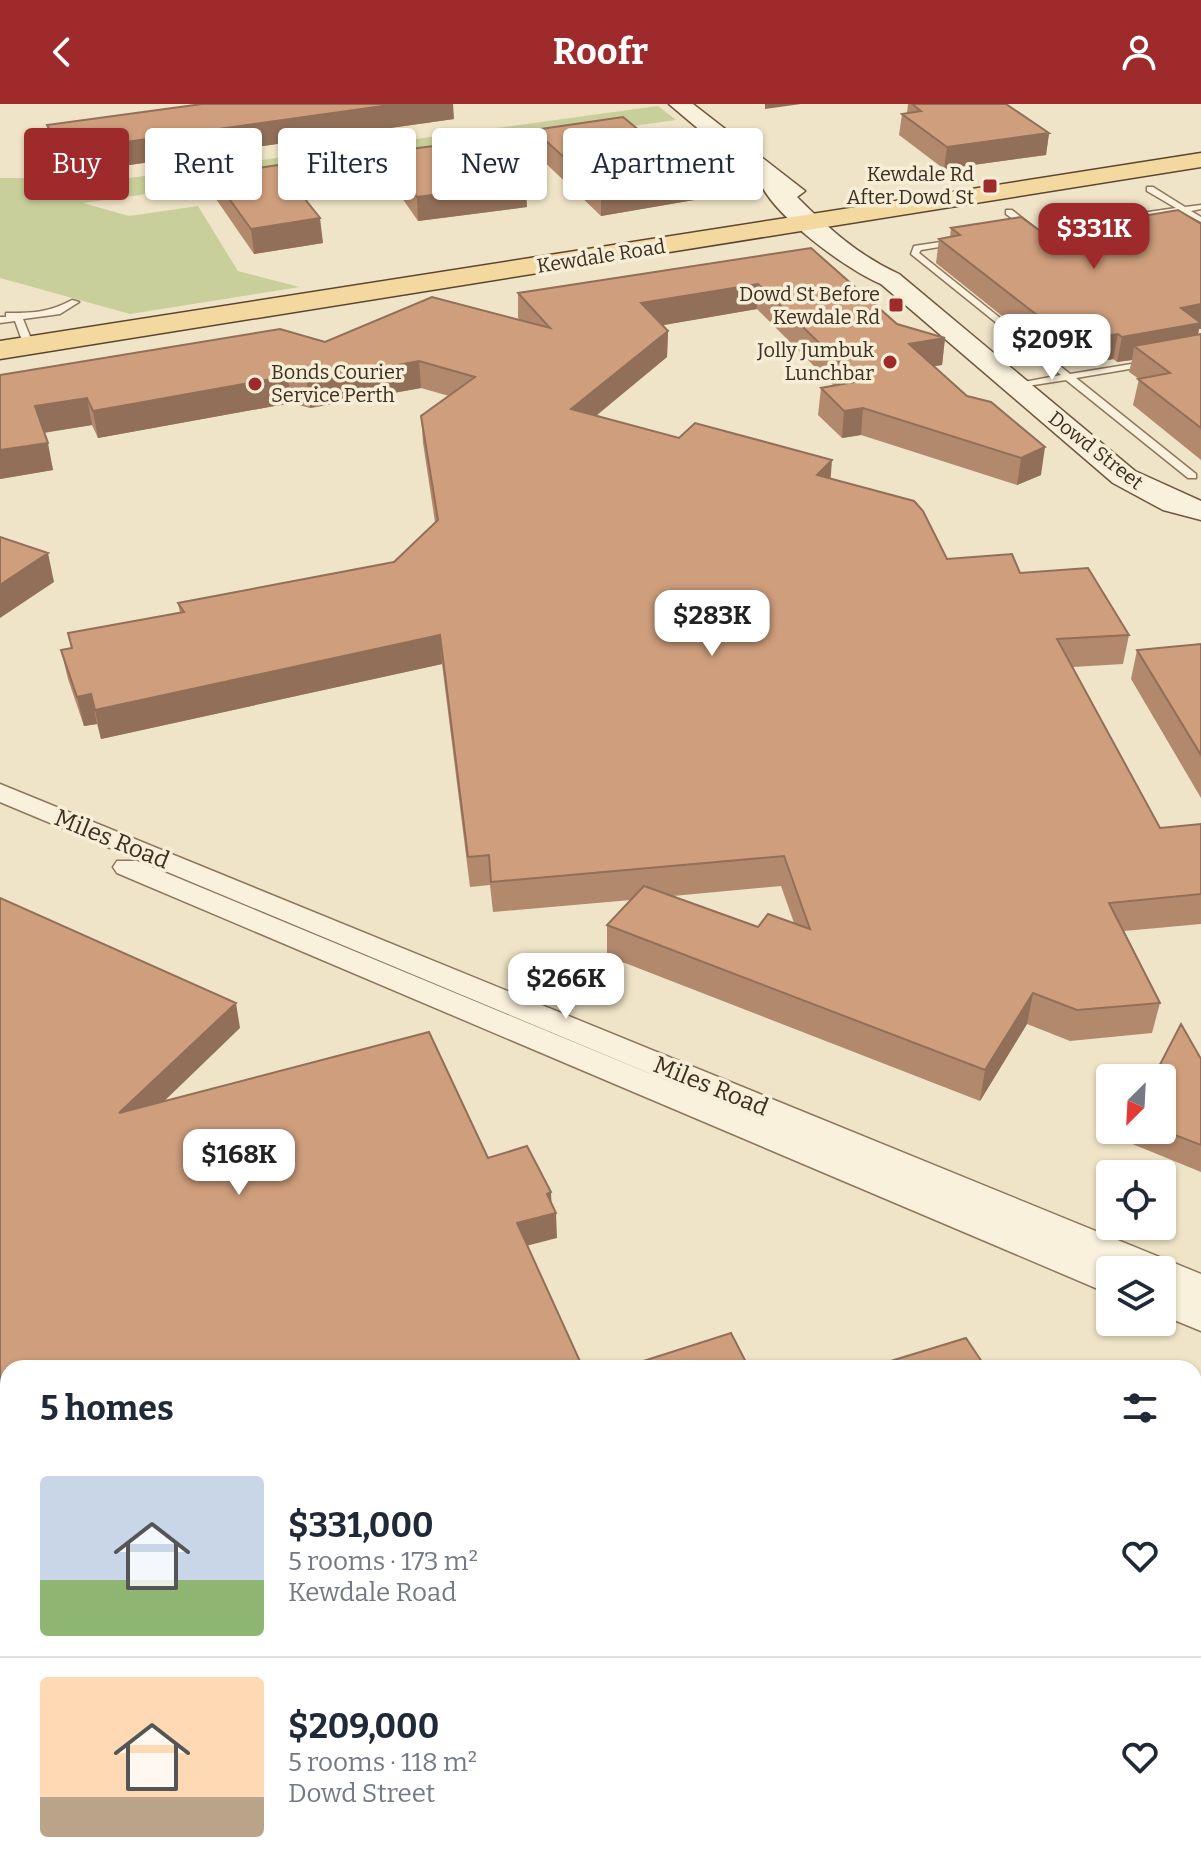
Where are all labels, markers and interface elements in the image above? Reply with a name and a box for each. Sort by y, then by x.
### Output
icon: back [40,30,84,74]
text: Roofr [553,30,648,74]
icon: person [1117,30,1161,74]
chip: Buy [24,128,129,200]
chip: Rent [145,128,262,200]
chip: Filters [278,128,416,200]
chip: New [432,128,547,200]
chip: Apartment [563,128,763,200]
place label: Kewdale Rd After Dowd St [847,162,974,209]
marker: Kewdale Rd After Dowd St [981,177,999,195]
pin: $331K [1038,203,1150,271]
text: $331K [1056,213,1132,244]
street label: Kewdale Road [535,234,667,278]
place label: Dowd St Before Kewdale Rd [739,282,880,329]
marker: Dowd St Before Kewdale Rd [887,296,905,314]
pin: $209K [996,314,1108,382]
text: $209K [1012,324,1092,355]
place label: Jolly Jumbuk Lunchbar [756,338,875,385]
marker: Jolly Jumbuk Lunchbar [881,353,899,371]
place label: Bonds Courier Service Perth [271,360,404,407]
marker: Bonds Courier Service Perth [246,375,264,393]
street label: Dowd Street [1044,406,1148,494]
pin: $283K [656,590,768,658]
text: $283K [673,600,751,631]
street label: Miles Road [51,803,173,875]
pin: $266K [510,953,622,1021]
text: $266K [526,963,606,994]
street label: Miles Road [650,1050,772,1122]
north arrow [1096,1064,1176,1144]
map controls [1096,1064,1176,1336]
pin: $168K [183,1129,295,1197]
text: $168K [201,1139,277,1170]
button: locate [1096,1160,1176,1240]
button: layers [1096,1256,1176,1336]
icon: filters [1118,1386,1162,1430]
text: 5 homes [40,1388,174,1429]
text: $331,000 [288,1505,434,1546]
icon: home [104,1508,200,1604]
icon: heart [1118,1534,1162,1578]
text: 5 rooms · 173 m² [288,1546,478,1577]
text: Kewdale Road [288,1577,457,1608]
text: $209,000 [288,1706,439,1747]
icon: home [104,1709,200,1805]
icon: heart [1118,1735,1162,1779]
text: 5 rooms · 118 m² [288,1747,477,1778]
text: Dowd Street [288,1778,435,1809]

